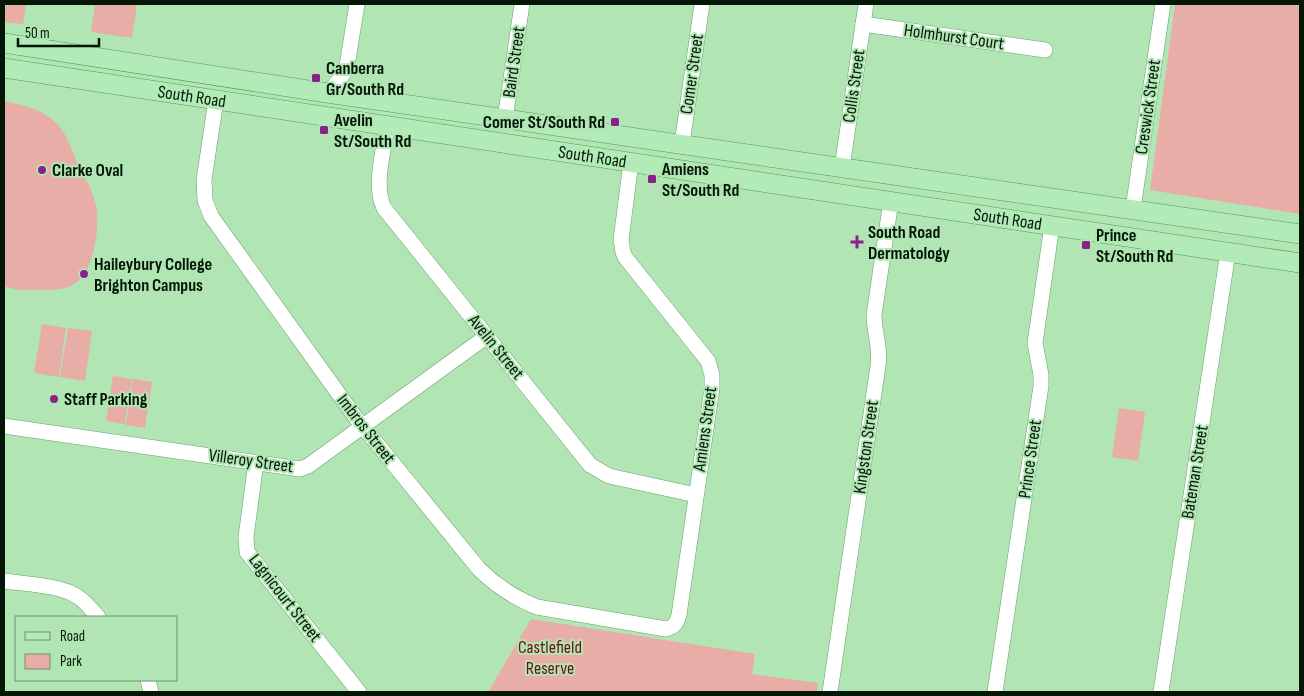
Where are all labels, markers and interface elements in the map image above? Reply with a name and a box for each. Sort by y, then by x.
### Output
scale bar [18,15,99,47]
street label: Holmhurst Court [903,20,1006,54]
text: 50 m [25,24,50,43]
street label: Baird Street [499,25,529,99]
street label: Comer Street [676,32,708,115]
street label: Collis Street [838,48,870,124]
place label: Canberra Gr/South Rd [326,58,404,100]
street label: Creswick Street [1131,58,1165,156]
marker: Canberra Gr/South Rd [310,72,322,84]
street label: South Road [156,81,227,112]
place label: Avelin St/South Rd [333,110,411,152]
place label: Comer St/South Rd [483,112,605,133]
marker: Comer St/South Rd [609,116,621,128]
marker: Avelin St/South Rd [318,124,330,136]
street label: South Road [557,141,628,172]
place label: Amiens St/South Rd [661,159,739,201]
place label: Clarke Oval [52,160,123,181]
marker: Clarke Oval [36,164,48,176]
marker: Amiens St/South Rd [646,173,658,185]
street label: South Road [972,204,1043,235]
place label: South Road Dermatology [868,222,950,264]
place label: Prince St/South Rd [1096,225,1173,267]
marker: South Road Dermatology [850,235,864,249]
marker: Prince St/South Rd [1080,239,1092,251]
place label: Haileybury College Brighton Campus [94,254,212,296]
marker: Haileybury College Brighton Campus [78,268,90,280]
street label: Avelin Street [463,310,529,384]
street label: Amiens Street [689,385,721,474]
place label: Staff Parking [64,389,148,410]
street label: Imbros Street [332,390,400,468]
marker: Staff Parking [48,393,60,405]
street label: Kingston Street [849,398,883,495]
street label: Prince Street [1014,418,1046,500]
street label: Bateman Street [1177,423,1213,520]
street label: Villeroy Street [207,445,295,477]
street label: Lagnicourt Street [244,550,326,646]
legend [15,616,178,681]
text: Road [60,627,85,646]
park label: Castlefield Reserve [518,637,582,679]
text: Park [60,652,82,671]

